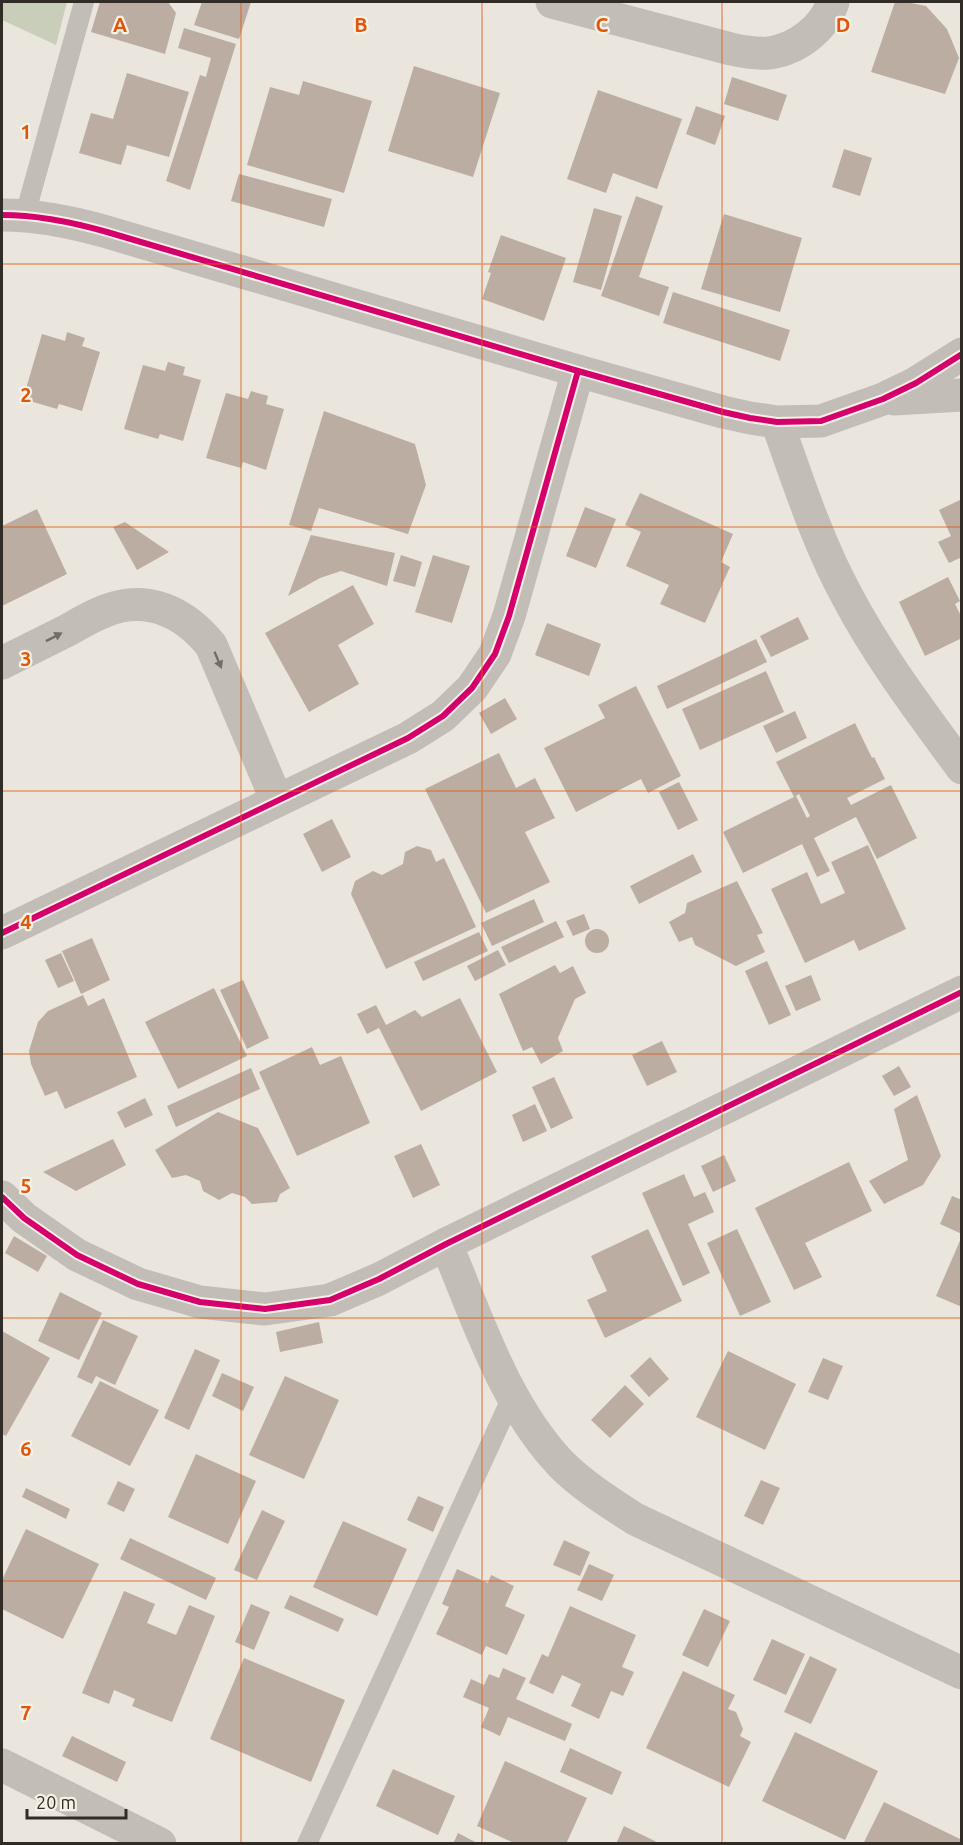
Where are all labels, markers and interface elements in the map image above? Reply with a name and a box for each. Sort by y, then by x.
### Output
text: A [113,13,127,36]
text: B [354,13,368,36]
text: C [596,13,609,36]
text: D [836,13,850,36]
text: 1 [20,120,32,143]
text: 2 [20,383,32,406]
one-way arrow [45,632,62,641]
text: 3 [20,647,32,670]
one-way arrow [214,651,223,669]
text: 4 [20,910,32,933]
text: 5 [20,1174,32,1197]
text: 6 [20,1437,32,1460]
text: 7 [20,1701,32,1724]
scale bar [27,1782,126,1820]
text: 20 m [36,1792,76,1812]

